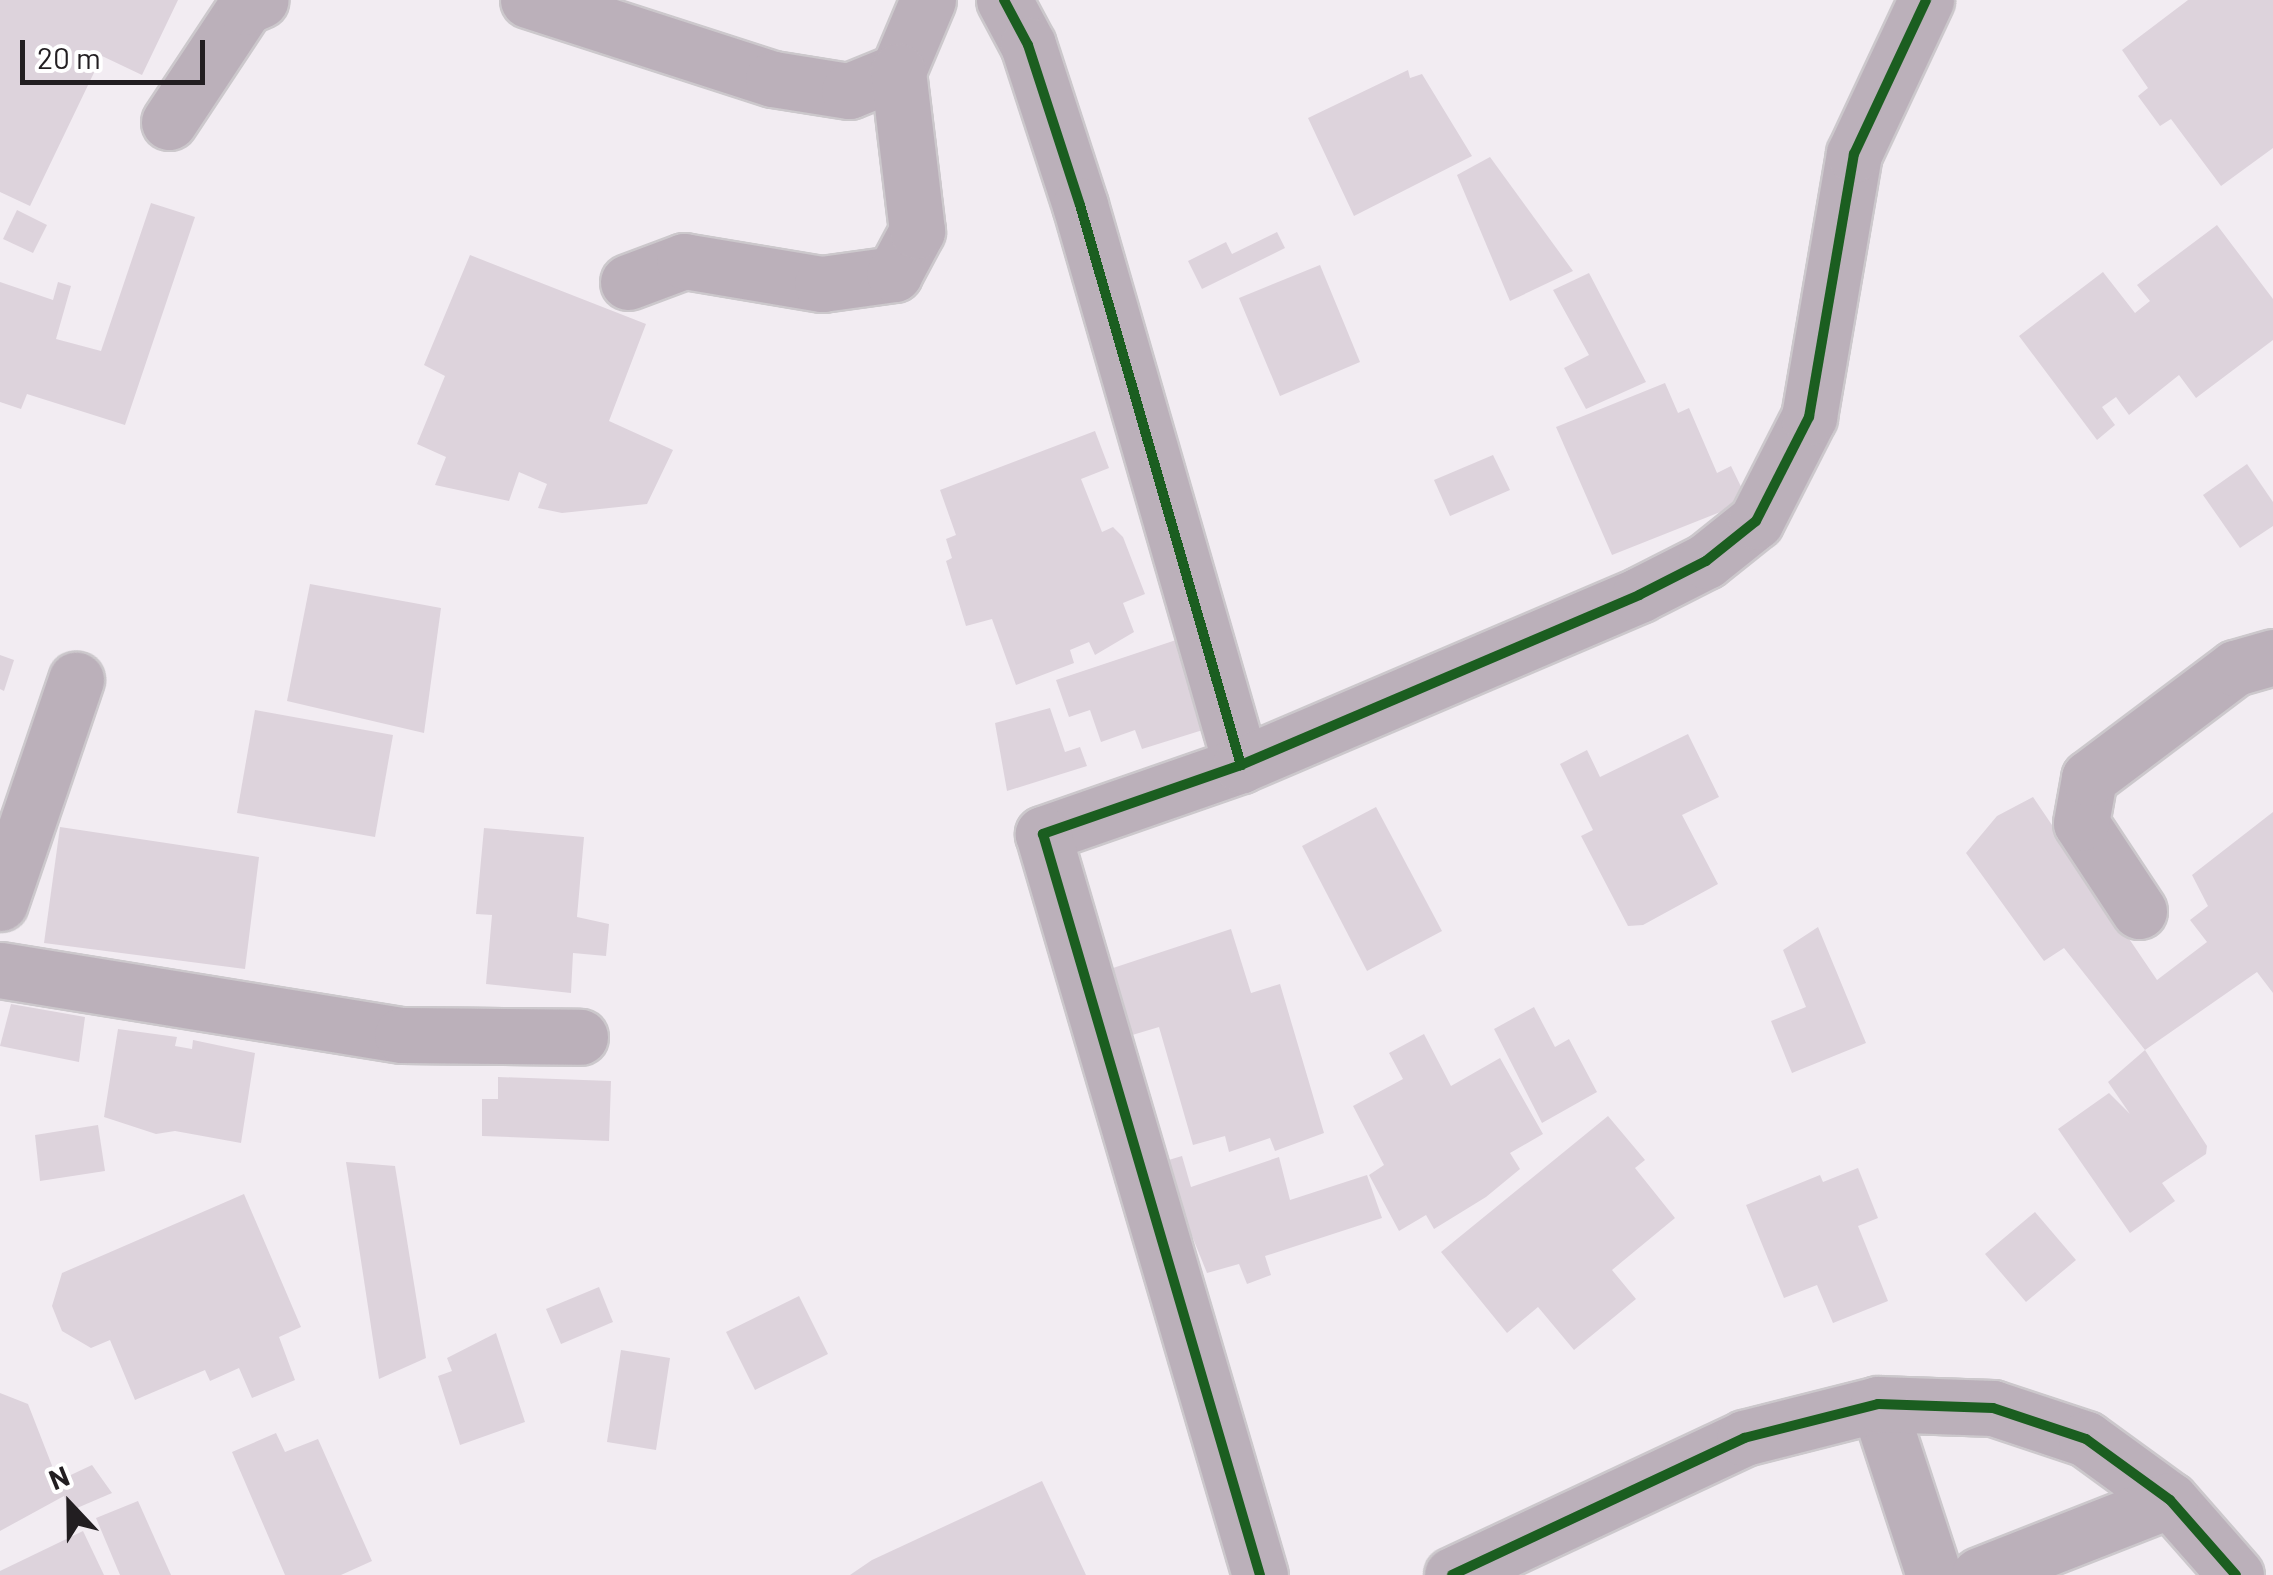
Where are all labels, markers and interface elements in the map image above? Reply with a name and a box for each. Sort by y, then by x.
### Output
scale bar [25,20,210,82]
text: 20 m [37,39,101,75]
north arrow [20,1455,120,1555]
text: N [44,1458,74,1496]

